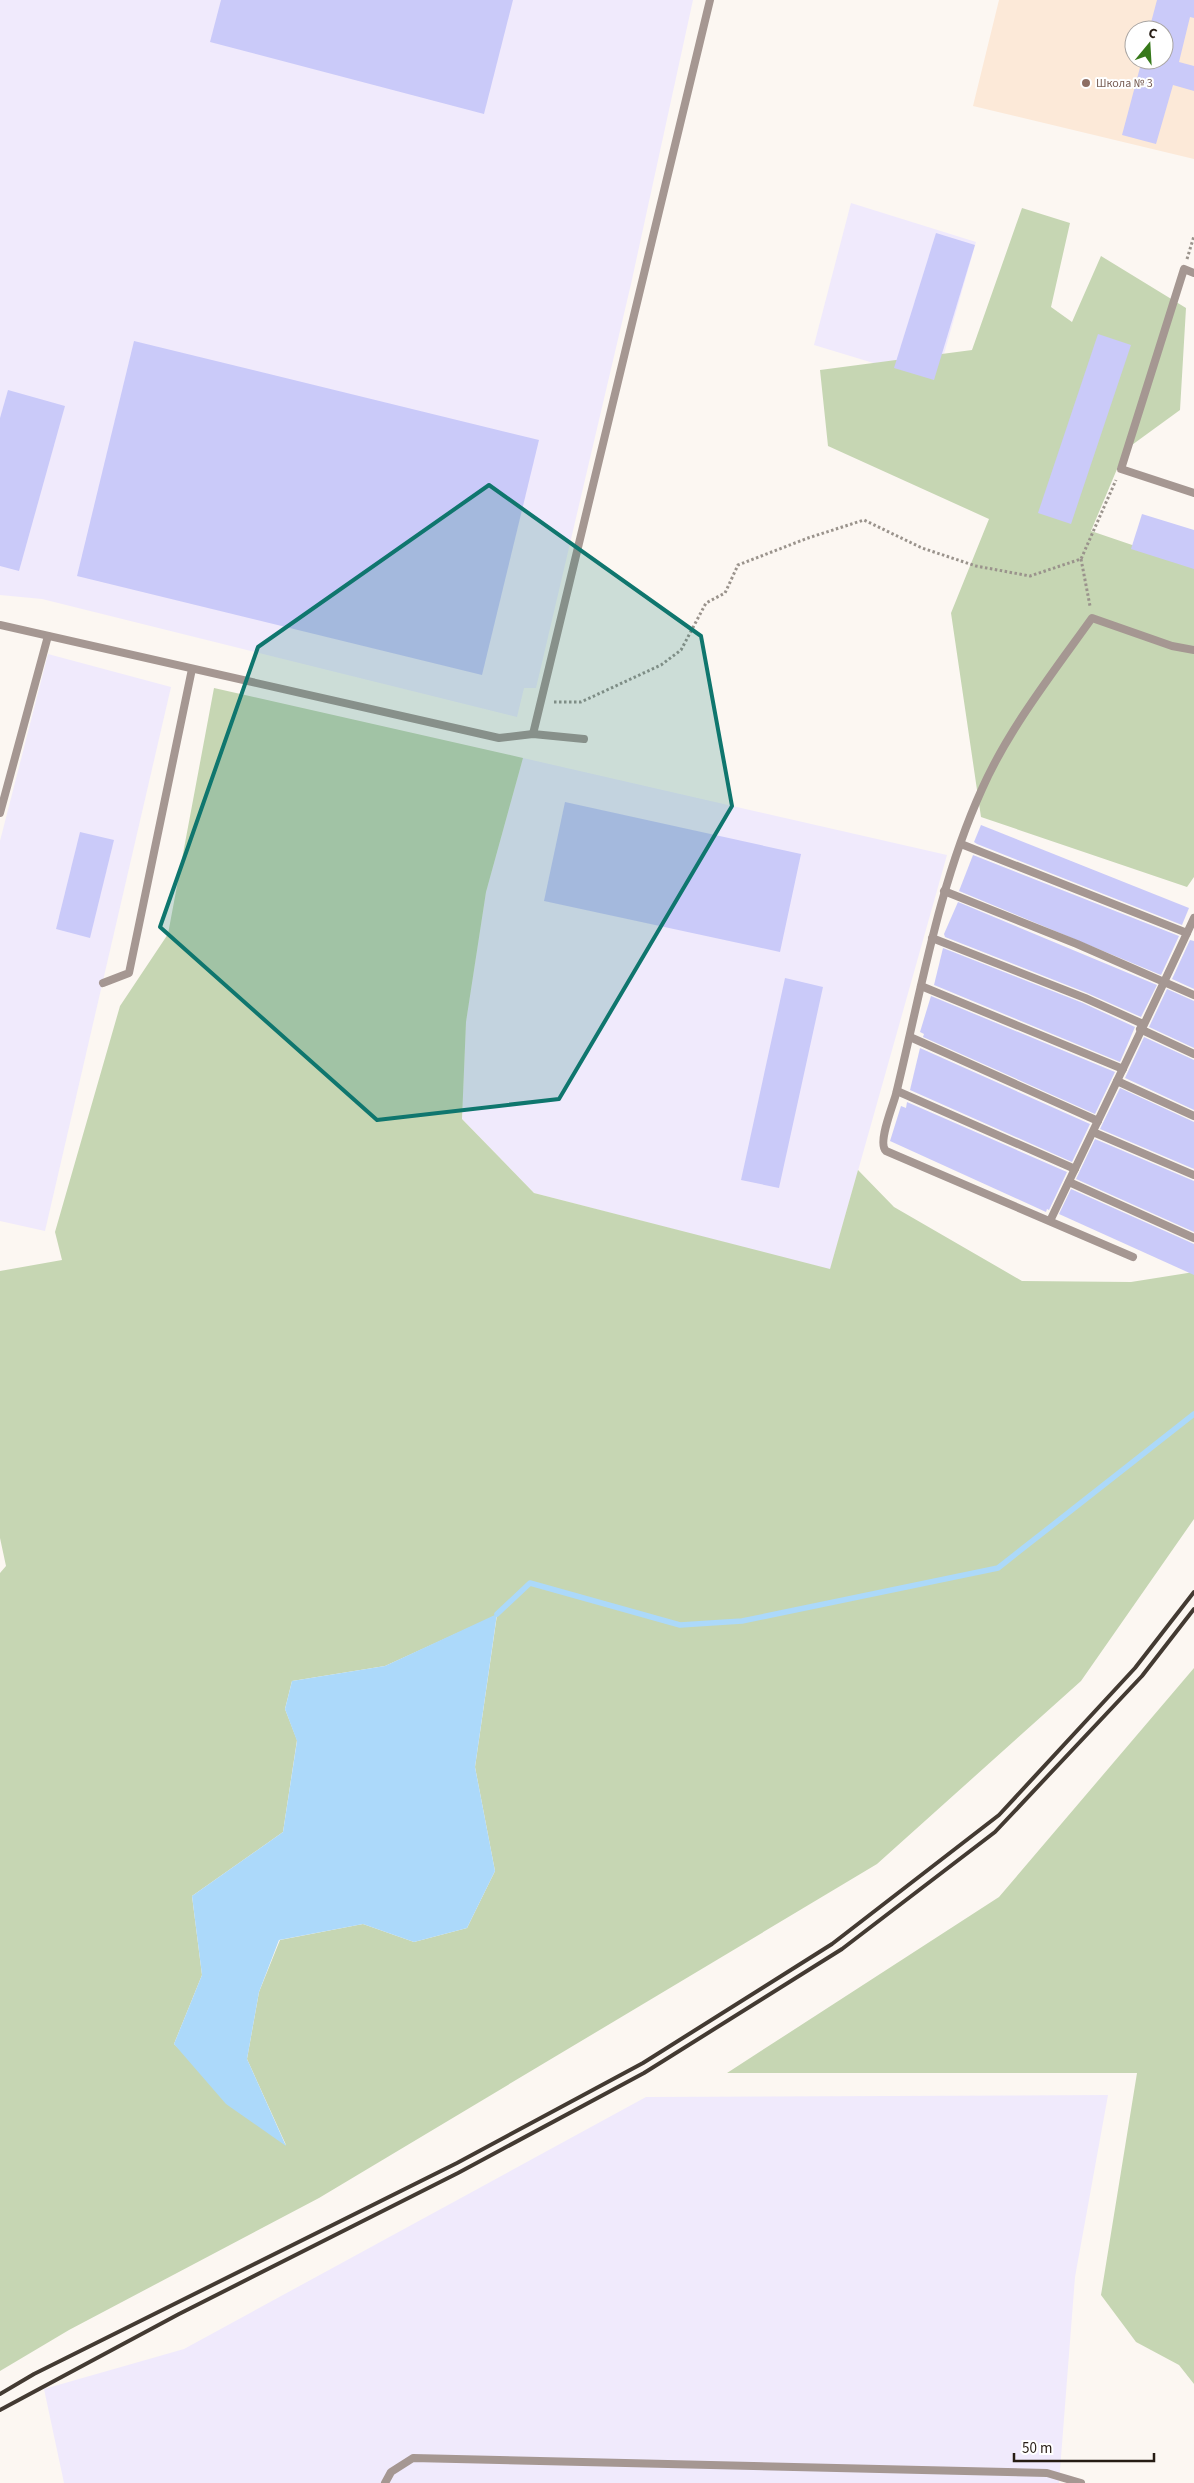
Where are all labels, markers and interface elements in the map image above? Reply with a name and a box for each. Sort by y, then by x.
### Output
north arrow [1124,20,1174,70]
text: С [1146,23,1160,44]
place label: Школа № 3 [1096,75,1153,92]
marker: Школа № 3 [1080,77,1092,89]
scale bar [1014,2430,1154,2462]
text: 50 m [1022,2438,1052,2459]

